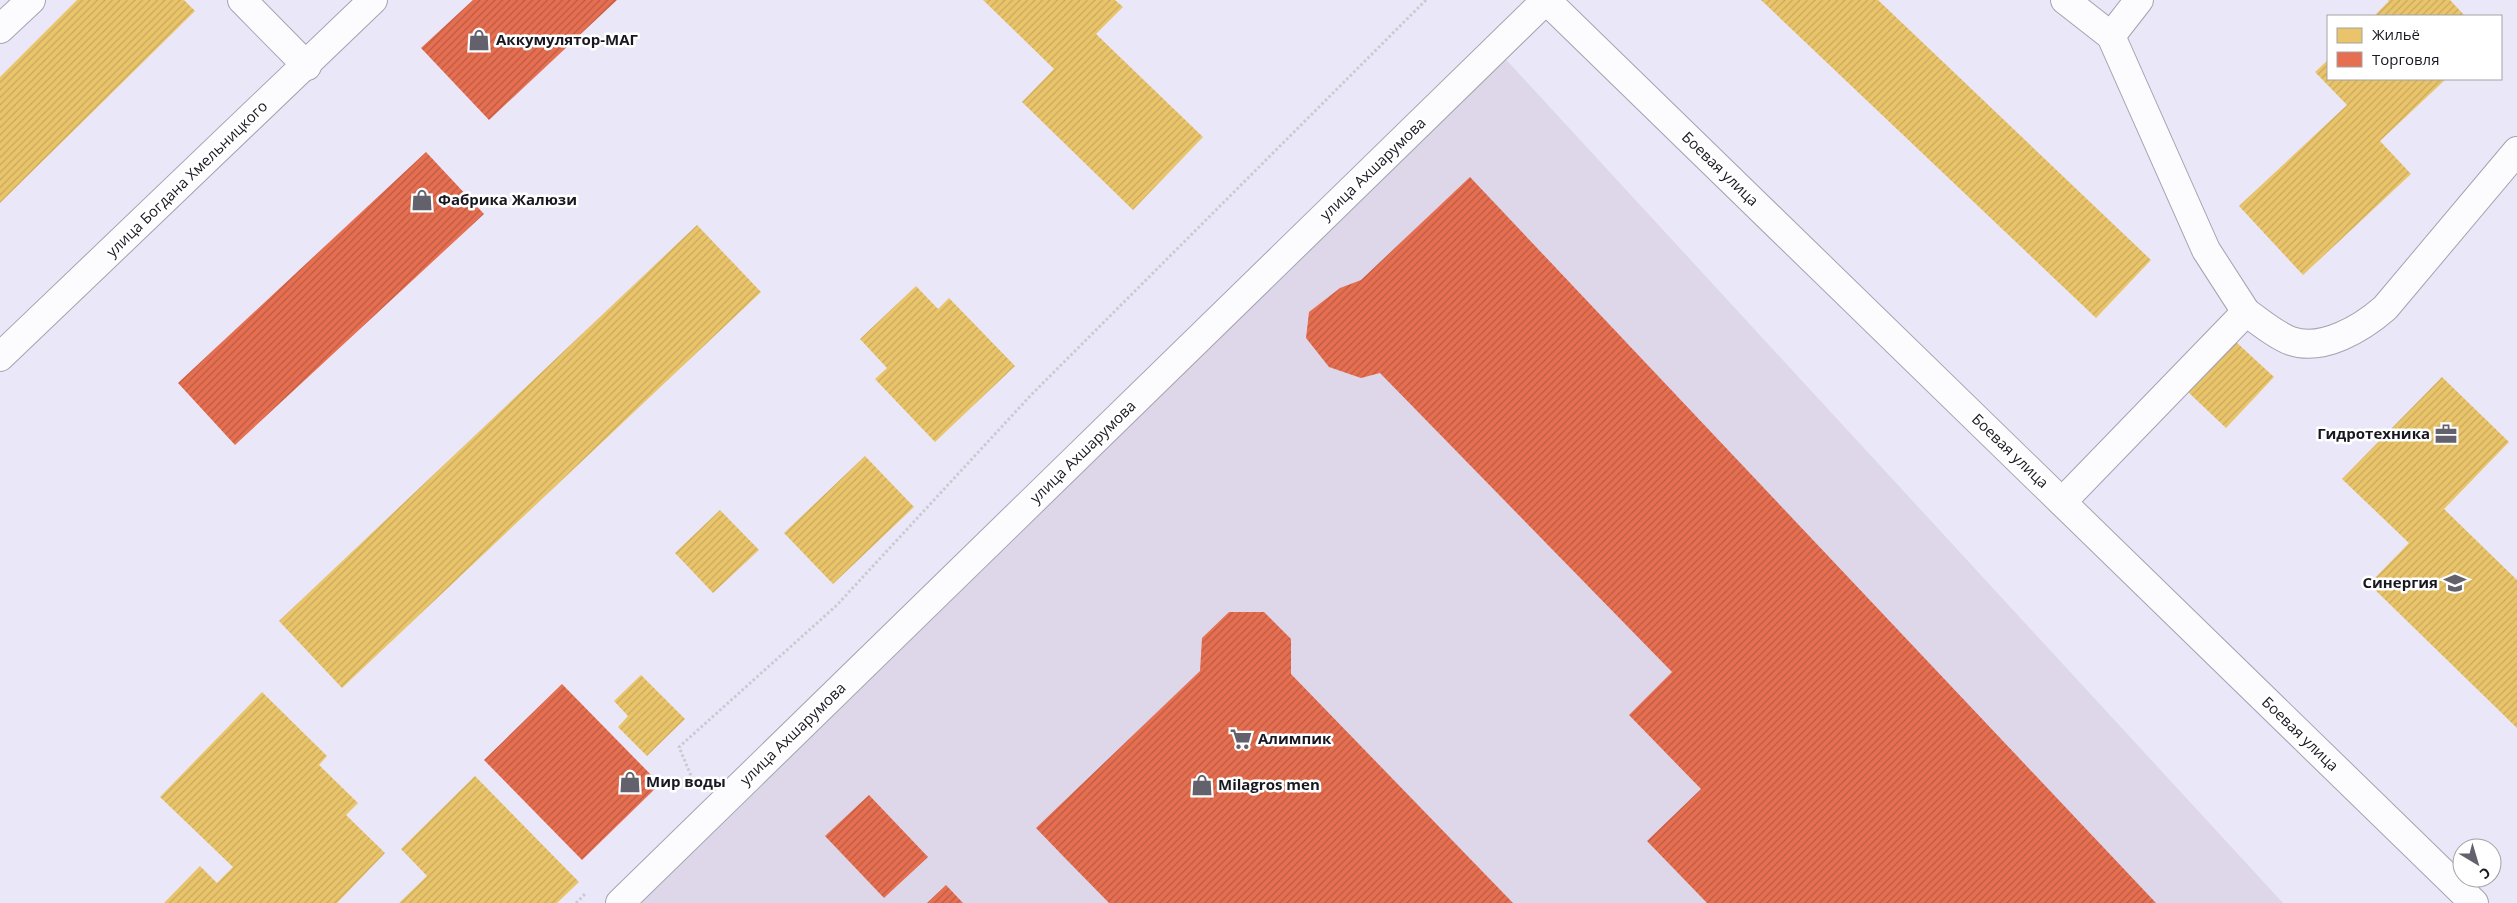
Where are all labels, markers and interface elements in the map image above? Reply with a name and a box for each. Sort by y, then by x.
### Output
legend [2327,15,2502,80]
text: Жильё [2372,24,2420,44]
shop icon: Аккумулятор-МАГ [466,27,492,53]
place label: Аккумулятор-МАГ [496,29,639,49]
text: Торговля [2372,49,2439,69]
street label: улица Богдана Хмельницкого [101,96,271,261]
street label: улица Ахшарумова [1315,112,1430,224]
street label: Боевая улица [1678,127,1763,210]
shop icon: Фабрика Жалюзи [409,187,435,213]
place label: Фабрика Жалюзи [438,189,577,209]
street label: улица Ахшарумова [1025,395,1140,507]
street label: Боевая улица [1968,409,2053,492]
office icon: Гидротехника [2433,421,2459,447]
place label: Гидротехника [2317,423,2430,443]
school or university icon: Синергия [2442,570,2468,596]
place label: Синергия [2362,572,2438,592]
street label: улица Ахшарумова [735,677,850,789]
street label: Боевая улица [2258,692,2343,775]
supermarket icon: Алимпик [1228,726,1254,752]
place label: Алимпик [1258,728,1332,748]
shop icon: Мир воды [617,769,643,795]
place label: Мир воды [646,771,726,791]
shop icon: Milagros men [1189,772,1215,798]
place label: Milagros men [1218,774,1320,794]
north arrow [2452,838,2502,888]
text: С [2476,863,2495,884]

